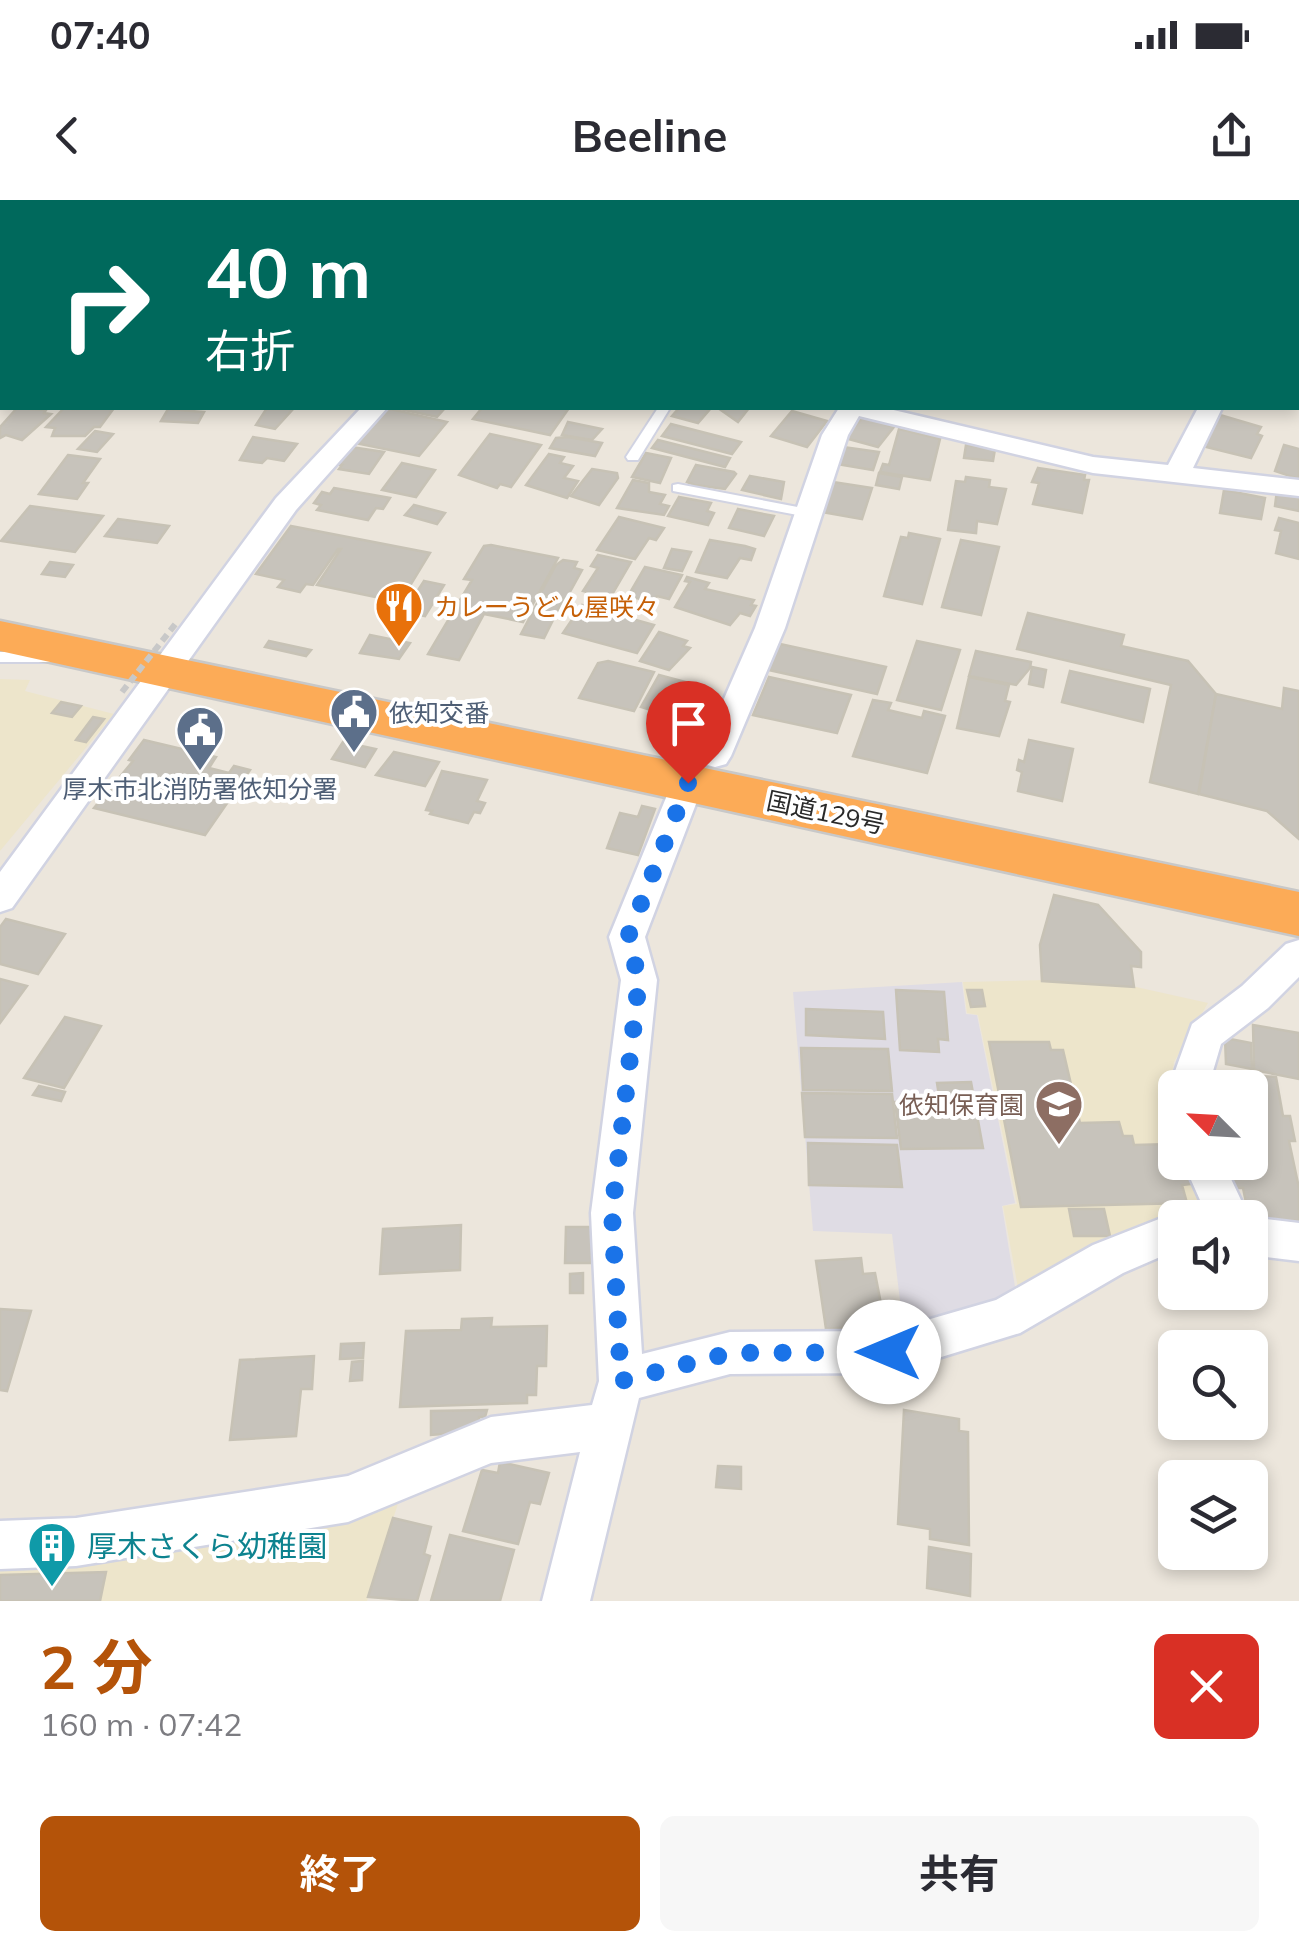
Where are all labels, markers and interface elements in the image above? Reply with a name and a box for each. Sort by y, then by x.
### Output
text: 07:40 [50,11,151,59]
text: Beeline [572,107,727,163]
icon: back [40,108,95,163]
icon: share [1204,108,1259,163]
text: 40 m [205,228,371,316]
icon: right [40,240,170,370]
text: 右折 [205,322,295,378]
restaurant icon: カレーうどん屋咲々 [373,580,425,648]
place label: カレーうどん屋咲々 [434,591,659,622]
pin [646,681,731,784]
public building icon: 依知交番 [328,686,380,754]
icon: arrive [661,696,716,751]
place label: 依知交番 [389,697,489,728]
public building icon: 厚木市北消防署依知分署 [174,704,226,772]
place label: 厚木市北消防署依知分署 [62,773,338,804]
street label: 国道129号 [764,784,888,840]
north arrow [1158,1070,1268,1180]
map controls [1158,1070,1268,1570]
school or university icon: 依知保育園 [1033,1078,1085,1146]
place label: 依知保育園 [899,1089,1024,1120]
button: sound [1158,1200,1268,1310]
position arrow [837,1300,941,1404]
button: search [1158,1330,1268,1440]
button: layers [1158,1460,1268,1570]
building icon: 厚木さくら幼稚園 [26,1520,78,1588]
place label: 厚木さくら幼稚園 [87,1527,327,1565]
text: 2 分 [40,1629,152,1704]
button: close [1154,1634,1259,1739]
text: 160 m · 07:42 [40,1704,242,1744]
button: 終了 [40,1816,640,1931]
button: 共有 [660,1816,1259,1931]

